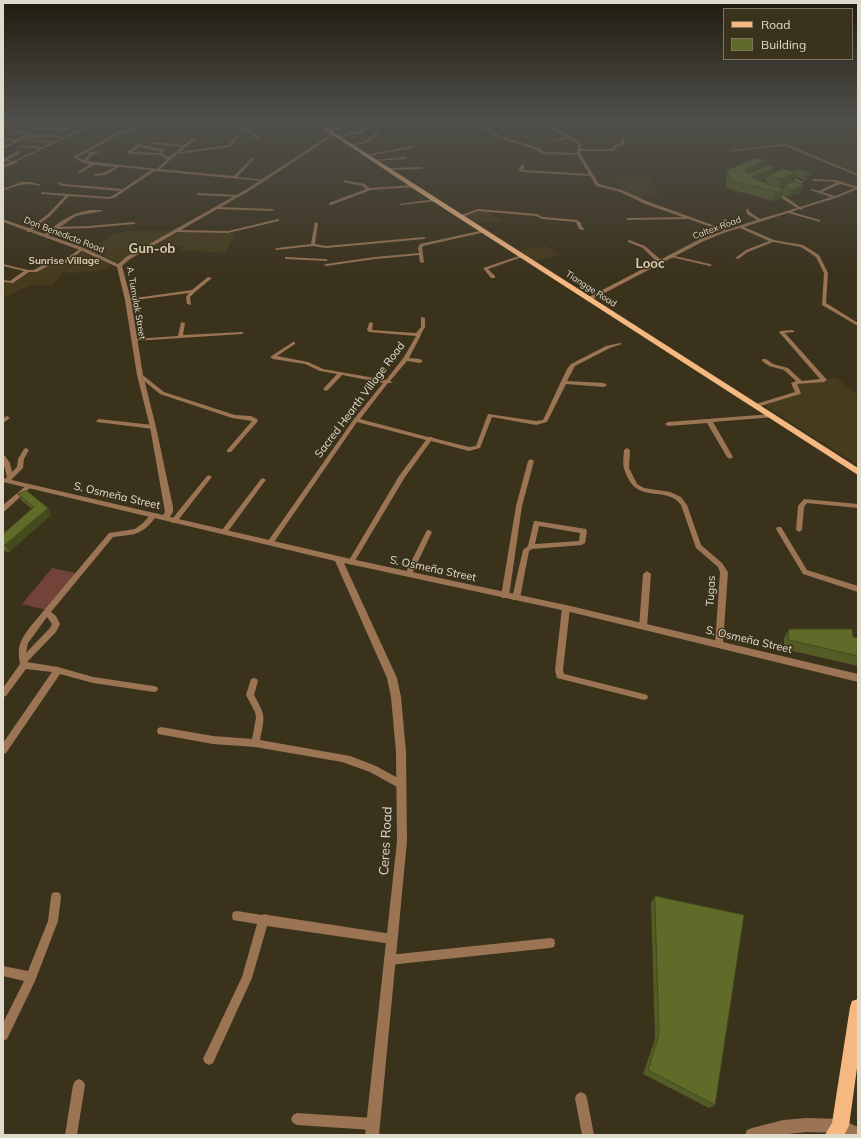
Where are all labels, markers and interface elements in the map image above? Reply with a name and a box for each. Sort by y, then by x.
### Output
legend [723,8,853,60]
text: Road [761,17,790,32]
text: Building [761,37,806,52]
street label: Caltex Road [691,214,743,242]
street label: Don Benedicto Road [22,215,106,255]
district label: Gun-ob [129,241,175,257]
district label: Sunrise Village [28,255,100,267]
district label: Looc [635,256,665,272]
street label: A. Tumulak Street [124,266,148,340]
street label: Tiangge Road [564,269,618,309]
street label: Sacred Hearth Village Road [312,340,408,460]
street label: S. Osmeña Street [73,480,161,512]
street label: S. Osmeña Street [389,553,477,585]
street label: Tugas [704,575,718,607]
street label: S. Osmeña Street [705,624,793,656]
street label: Ceres Road [376,806,396,876]

